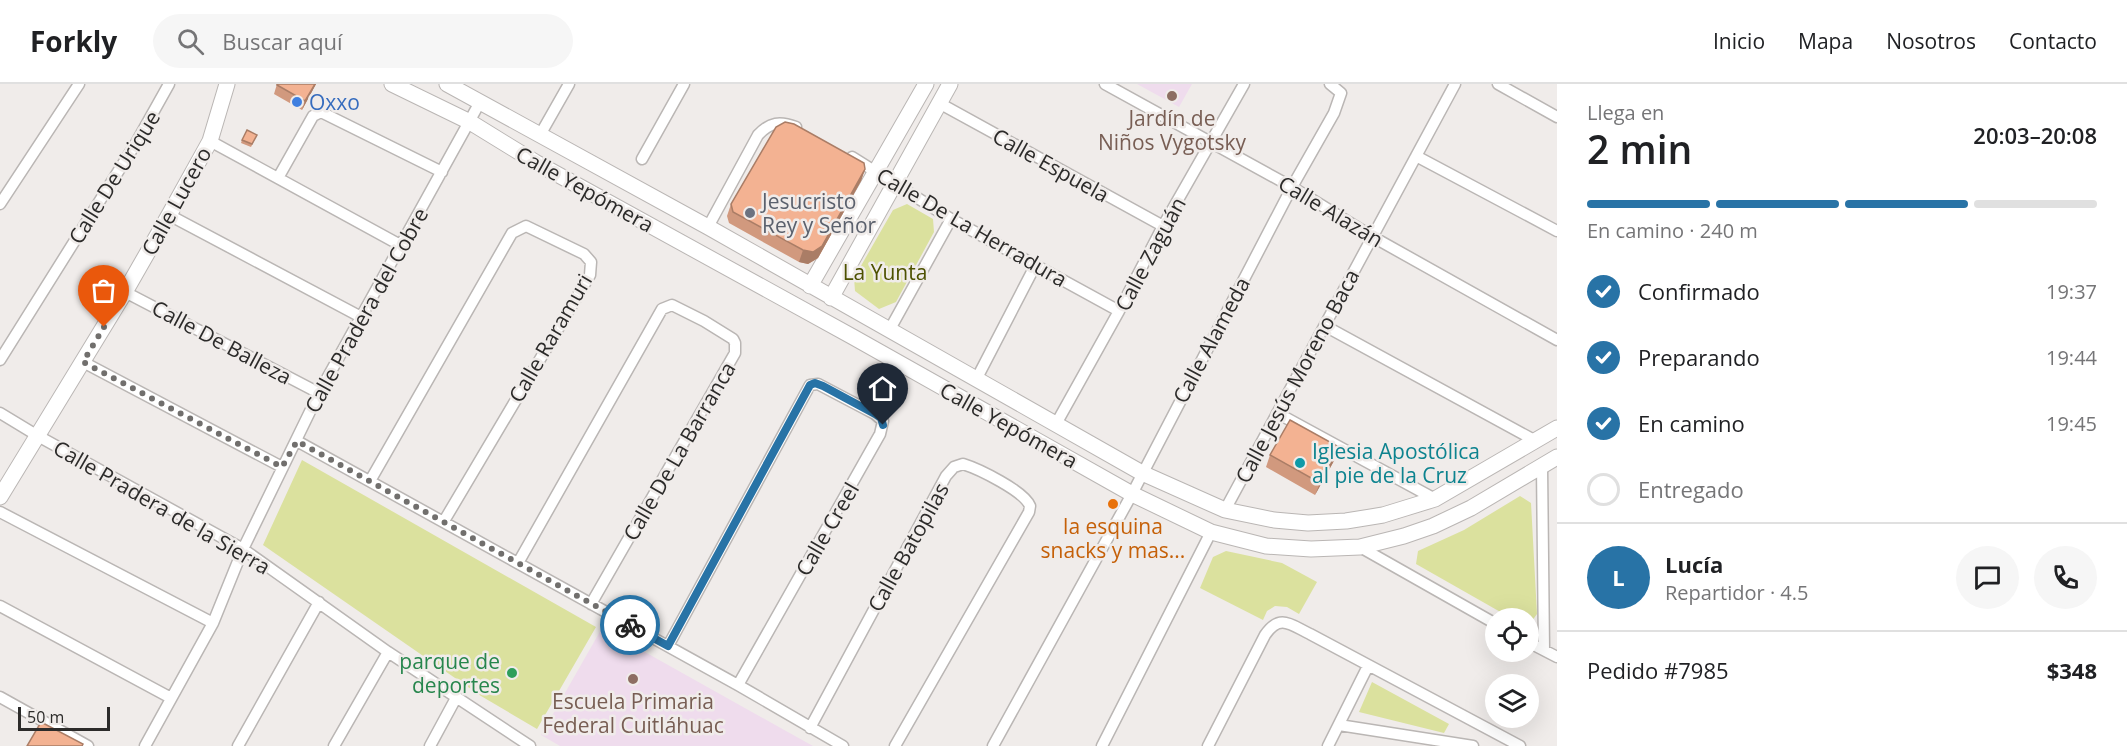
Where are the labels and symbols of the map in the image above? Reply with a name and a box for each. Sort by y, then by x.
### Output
place label: Oxxo [309,88,360,116]
marker: Jardín de Niños Vygotsky [1165,89,1179,103]
marker: Oxxo [290,95,304,109]
place label: Jardín de Niños Vygotsky [1098,104,1247,156]
street label: Calle De Urique [62,105,166,249]
street label: Calle Espuela [988,122,1114,208]
street label: Calle Yepómera [511,140,659,238]
street label: Calle Lucero [135,142,217,260]
street label: Calle De La Herradura [872,161,1072,293]
street label: Calle Alazán [1273,169,1389,253]
place label: Jesucristo Rey y Señor [760,187,877,239]
street label: Calle Zaguán [1108,192,1192,316]
street label: Calle Pradera del Cobre [298,202,434,418]
marker: Jesucristo Rey y Señor [743,206,757,220]
park label: La Yunta [843,258,927,286]
street label: Calle Jesús Moreno Baca [1229,264,1365,488]
pin [78,265,129,327]
street label: Calle Raramuri [502,269,598,407]
street label: Calle Alameda [1166,272,1256,408]
street label: Calle De Balleza [147,293,297,391]
street label: Calle De La Barranca [616,357,742,545]
pin [857,363,908,425]
street label: Calle Yepómera [935,376,1083,474]
street label: Calle Pradera de la Sierra [48,433,276,581]
place label: Iglesia Apostólica al pie de la Cruz [1312,437,1480,489]
marker: Iglesia Apostólica al pie de la Cruz [1293,456,1307,470]
street label: Calle Creel [789,477,865,581]
street label: Calle Batopilas [861,478,955,616]
marker: la esquina snacks y mas... [1106,497,1120,511]
place label: la esquina snacks y mas... [1041,512,1185,564]
courier [600,595,660,655]
place label: parque de deportes [399,647,500,699]
marker: parque de deportes [505,666,519,680]
marker: Escuela Primaria Federal Cuitláhuac [626,672,640,686]
place label: Escuela Primaria Federal Cuitláhuac [542,687,724,739]
scale bar [18,704,110,732]

